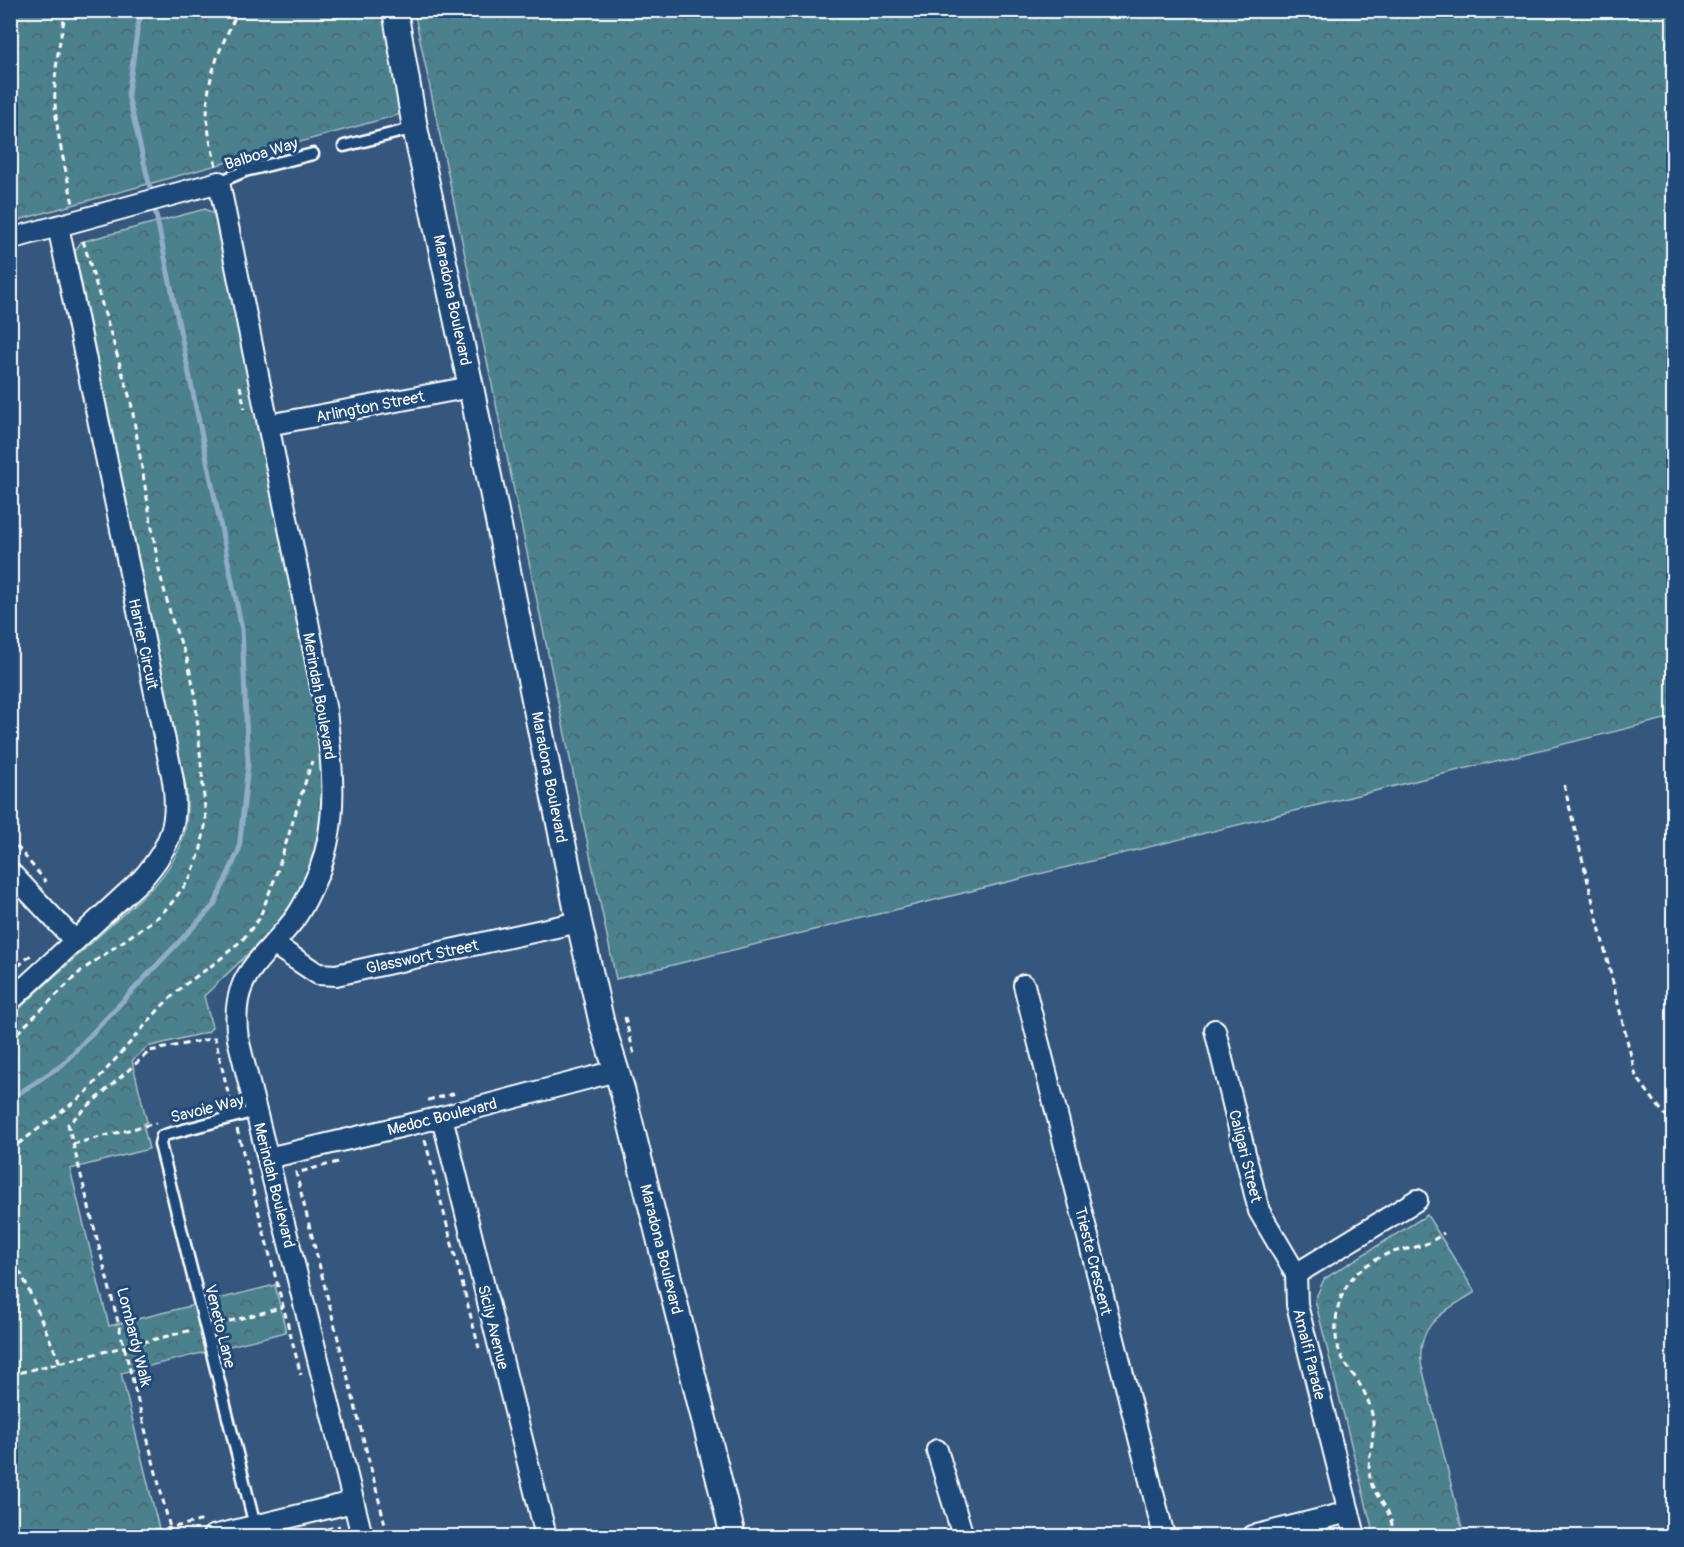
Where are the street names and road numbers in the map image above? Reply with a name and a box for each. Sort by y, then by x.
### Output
street label: Balboa Way [222,133,301,175]
street label: Maradona Boulevard [428,233,476,367]
street label: Arlington Street [314,387,427,427]
street label: Harrier Circuit [124,597,163,692]
street label: Merindah Boulevard [298,631,340,761]
street label: Maradona Boulevard [526,710,572,845]
street label: Glasswort Street [364,935,481,979]
street label: Savoie Way [169,1090,246,1128]
street label: Medoc Boulevard [385,1094,499,1140]
street label: Caligari Street [1224,1108,1266,1205]
street label: Merindah Boulevard [249,1121,299,1250]
street label: Maradona Boulevard [635,1182,687,1316]
street label: Trieste Crescent [1070,1205,1116,1318]
street label: Veneto Lane [200,1282,240,1370]
street label: Sicily Avenue [473,1283,513,1372]
street label: Lombardy Walk [112,1285,156,1389]
street label: Amalfi Parade [1288,1307,1330,1402]

